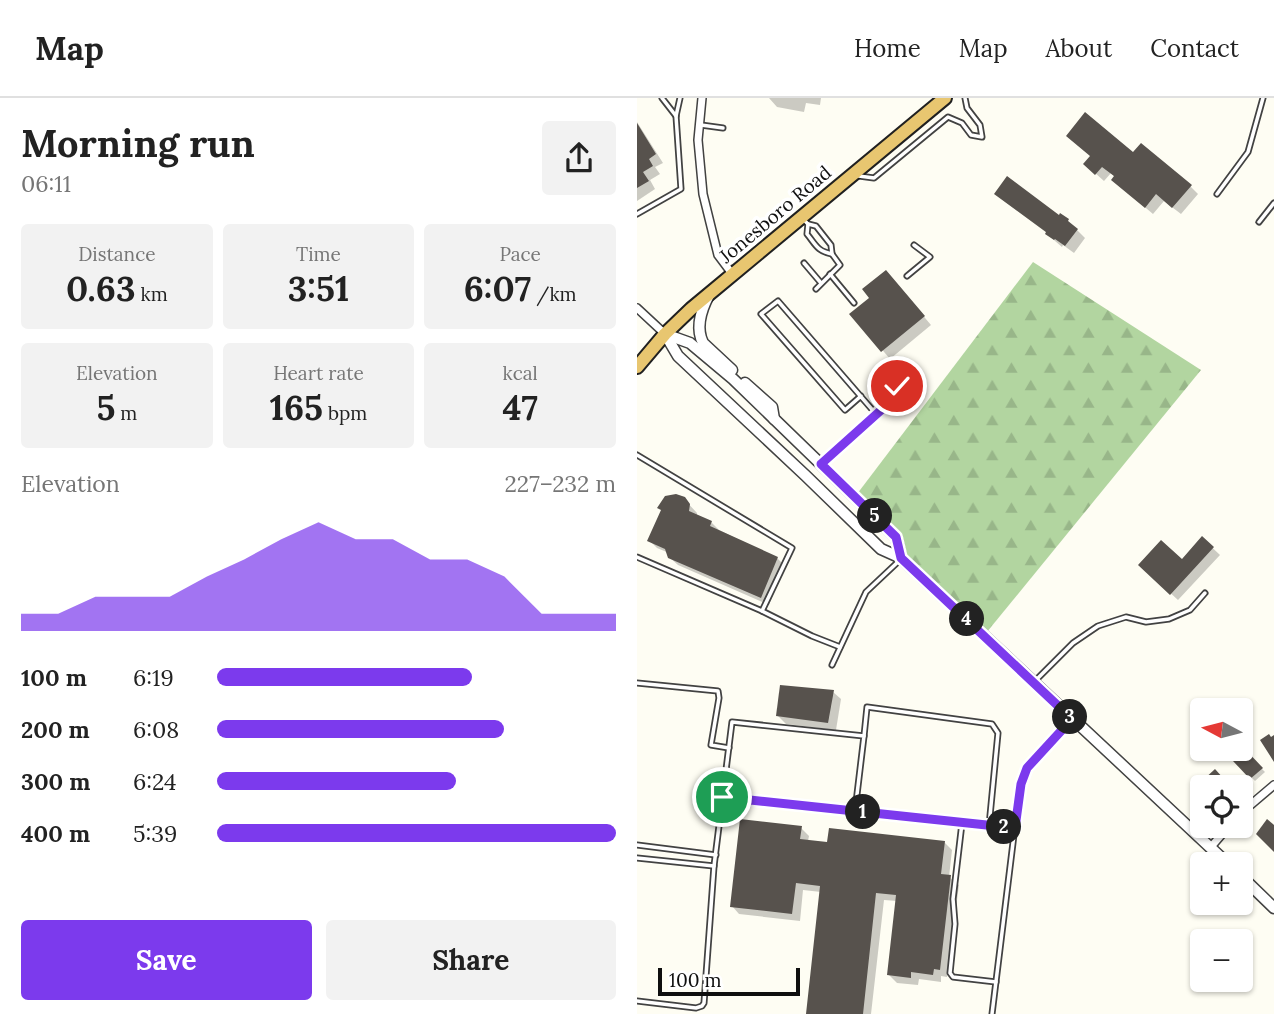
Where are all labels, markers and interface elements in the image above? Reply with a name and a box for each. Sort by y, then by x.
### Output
text: Map [35,27,104,69]
text: Home [854,33,921,64]
text: Map [959,33,1008,64]
text: About [1046,33,1112,64]
text: Contact [1150,33,1239,64]
text: Morning run [21,119,255,167]
button: share [542,121,616,195]
street label: Jonesboro Road [713,160,836,269]
text: 06:11 [21,169,71,198]
text: Distance [78,242,155,266]
text: Time [296,242,341,266]
text: Pace [499,242,541,266]
text: 0.63 [66,266,136,311]
text: 3:51 [288,266,349,311]
text: 6:07 [464,266,531,311]
text: km [136,282,168,306]
text: /km [531,282,577,306]
pin [867,356,927,416]
text: Elevation [76,361,158,385]
text: Heart rate [273,361,364,385]
text: kcal [503,361,538,385]
icon: check [878,367,916,405]
text: 5 [96,385,115,430]
text: 165 [270,385,323,430]
text: 47 [502,385,538,430]
text: m [115,401,137,425]
text: bpm [323,401,367,425]
text: Elevation [21,469,120,498]
text: 227–232 m [505,469,616,498]
pin: 5 [857,498,893,534]
text: 5 [869,503,880,527]
pin: 4 [949,602,985,636]
text: 4 [961,606,972,630]
text: 100 m [21,663,87,692]
text: 6:19 [133,663,174,692]
north arrow [1190,698,1253,761]
map controls [1190,698,1253,992]
pin: 3 [1053,700,1087,734]
text: 3 [1064,704,1075,728]
text: 200 m [21,715,90,744]
text: 6:08 [133,715,179,744]
text: 300 m [21,767,90,796]
text: 6:24 [133,767,176,796]
pin [692,767,752,827]
button: locate [1190,775,1253,838]
icon: arrive [703,778,741,816]
pin: 1 [845,794,881,830]
text: 1 [859,799,866,823]
pin: 2 [987,810,1021,844]
text: 2 [998,814,1009,838]
text: 400 m [21,819,90,848]
text: 5:39 [133,819,177,848]
button: + [1190,852,1253,915]
button: Save [21,920,312,1000]
button: Share [326,920,616,1000]
button: − [1190,929,1253,992]
scale bar [658,965,800,997]
text: 100 m [669,968,722,992]

